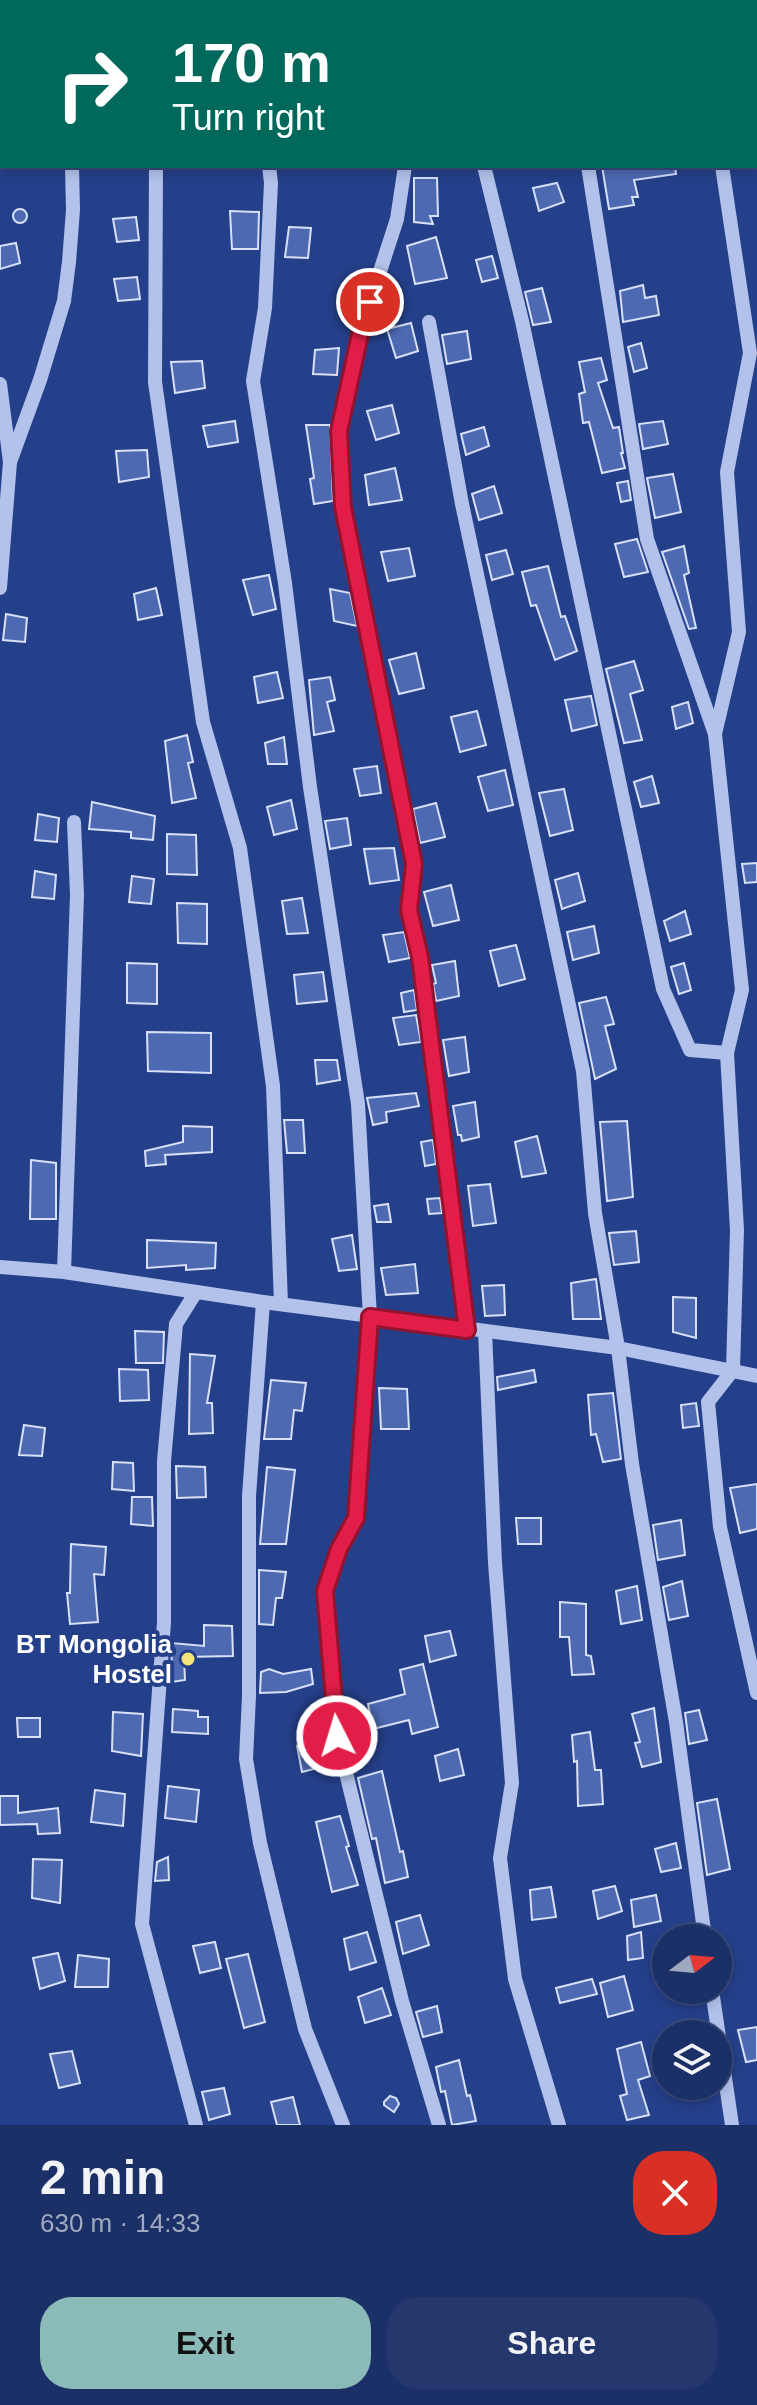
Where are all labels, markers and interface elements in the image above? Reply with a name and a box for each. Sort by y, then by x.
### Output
text: 170 m [172,31,331,94]
icon: right [40,32,144,136]
text: Turn right [172,97,325,138]
pin [336,268,404,336]
icon: arrive [348,280,392,324]
place label: BT Mongolia Hostel [16,1629,173,1689]
marker: BT Mongolia Hostel [179,1650,197,1668]
position arrow [295,1694,379,1778]
north arrow [652,1924,732,2004]
map controls [652,1924,732,2100]
button: layers [652,2020,732,2100]
text: 2 min [40,2151,165,2204]
button: close [633,2151,717,2235]
text: 630 m · 14:33 [40,2208,200,2238]
button: Exit [40,2297,371,2389]
button: Share [387,2297,717,2389]

